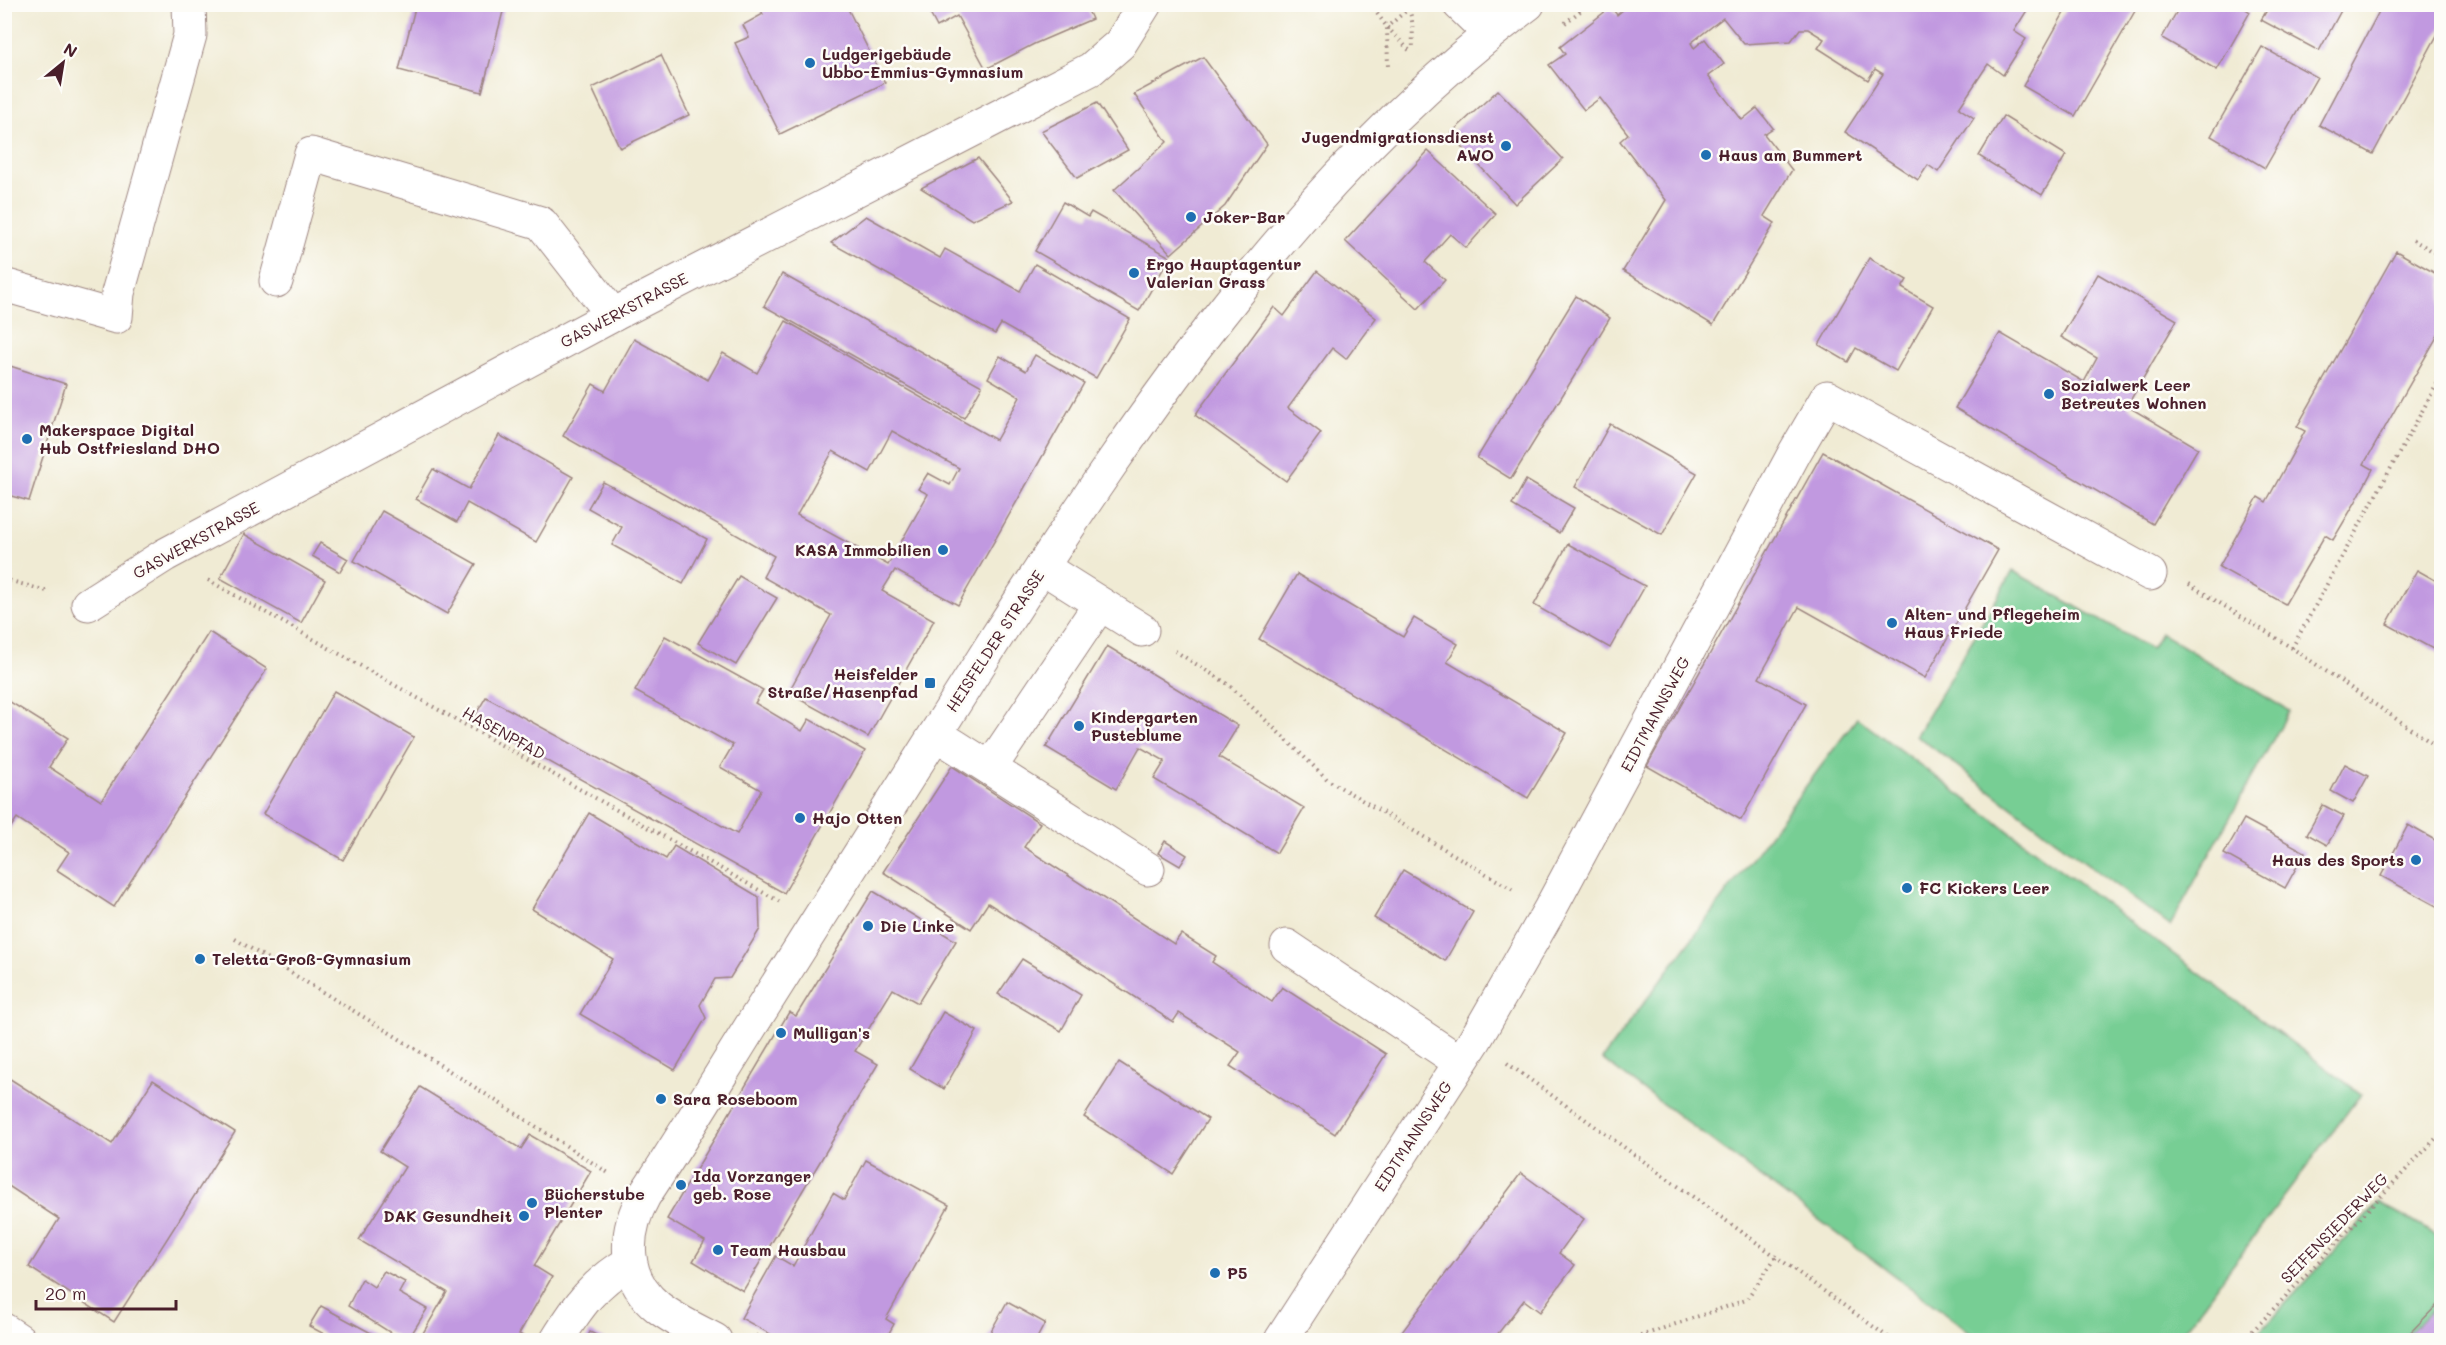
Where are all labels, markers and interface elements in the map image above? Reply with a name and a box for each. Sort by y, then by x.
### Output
north arrow [33,33,93,93]
text: N [60,37,81,62]
place label: Ludgerigebäude Ubbo-Emmius-Gymnasium [822,43,1023,82]
marker: Ludgerigebäude Ubbo-Emmius-Gymnasium [803,56,817,70]
place label: Jugendmigrationsdienst AWO [1301,126,1494,165]
marker: Jugendmigrationsdienst AWO [1499,139,1513,153]
place label: Haus am Bummert [1718,144,1862,165]
marker: Haus am Bummert [1699,148,1713,162]
place label: Joker-Bar [1203,206,1285,227]
marker: Joker-Bar [1184,210,1198,224]
place label: Ergo Hauptagentur Valerian Grass [1146,253,1301,292]
marker: Ergo Hauptagentur Valerian Grass [1127,266,1141,280]
street label: GASWERKSTRASSE [556,267,691,352]
place label: Sozialwerk Leer Betreutes Wohnen [2061,374,2206,413]
marker: Sozialwerk Leer Betreutes Wohnen [2042,387,2056,401]
place label: Makerspace Digital Hub Ostfriesland DHO [39,419,220,458]
marker: Makerspace Digital Hub Ostfriesland DHO [20,432,34,446]
street label: GASWERKSTRASSE [129,496,263,583]
place label: KASA Immobilien [795,539,931,560]
marker: KASA Immobilien [936,543,950,557]
street label: HEISFELDER STRASSE [941,566,1048,716]
place label: Alten- und Pflegeheim Haus Friede [1904,603,2080,642]
marker: Alten- und Pflegeheim Haus Friede [1885,616,1899,630]
street label: EIDTMANNSWEG [1615,652,1694,775]
place label: Heisfelder Straße/Hasenpfad [767,663,918,702]
marker: Heisfelder Straße/Hasenpfad [923,676,937,690]
street label: HASENPFAD [459,701,549,764]
place label: Kindergarten Pusteblume [1091,706,1198,745]
marker: Kindergarten Pusteblume [1072,719,1086,733]
place label: Hajo Otten [812,807,902,828]
marker: Hajo Otten [793,811,807,825]
place label: Haus des Sports [2272,849,2404,870]
marker: Haus des Sports [2409,853,2423,867]
place label: FC Kickers Leer [1919,877,2049,898]
marker: FC Kickers Leer [1900,881,1914,895]
place label: Die Linke [880,915,954,936]
marker: Die Linke [861,919,875,933]
place label: Teletta-Groß-Gymnasium [212,948,411,969]
marker: Teletta-Groß-Gymnasium [193,952,207,966]
place label: Mulligan's [793,1022,870,1043]
marker: Mulligan's [774,1026,788,1040]
street label: EIDTMANNSWEG [1369,1076,1456,1195]
place label: Sara Roseboom [673,1088,797,1109]
marker: Sara Roseboom [654,1092,668,1106]
place label: Ida Vorzanger geb. Rose [693,1165,811,1204]
street label: SEIFENSIEDERWEG [2275,1168,2392,1287]
marker: Ida Vorzanger geb. Rose [674,1178,688,1192]
place label: Bücherstube Plenter [544,1183,645,1222]
marker: Bücherstube Plenter [525,1196,539,1210]
place label: DAK Gesundheit [383,1205,512,1226]
marker: DAK Gesundheit [517,1209,531,1223]
place label: Team Hausbau [730,1239,846,1260]
marker: Team Hausbau [711,1243,725,1257]
place label: P5 [1227,1262,1247,1283]
marker: P5 [1208,1266,1222,1280]
scale bar [36,1273,176,1311]
text: 20 m [45,1281,86,1305]

